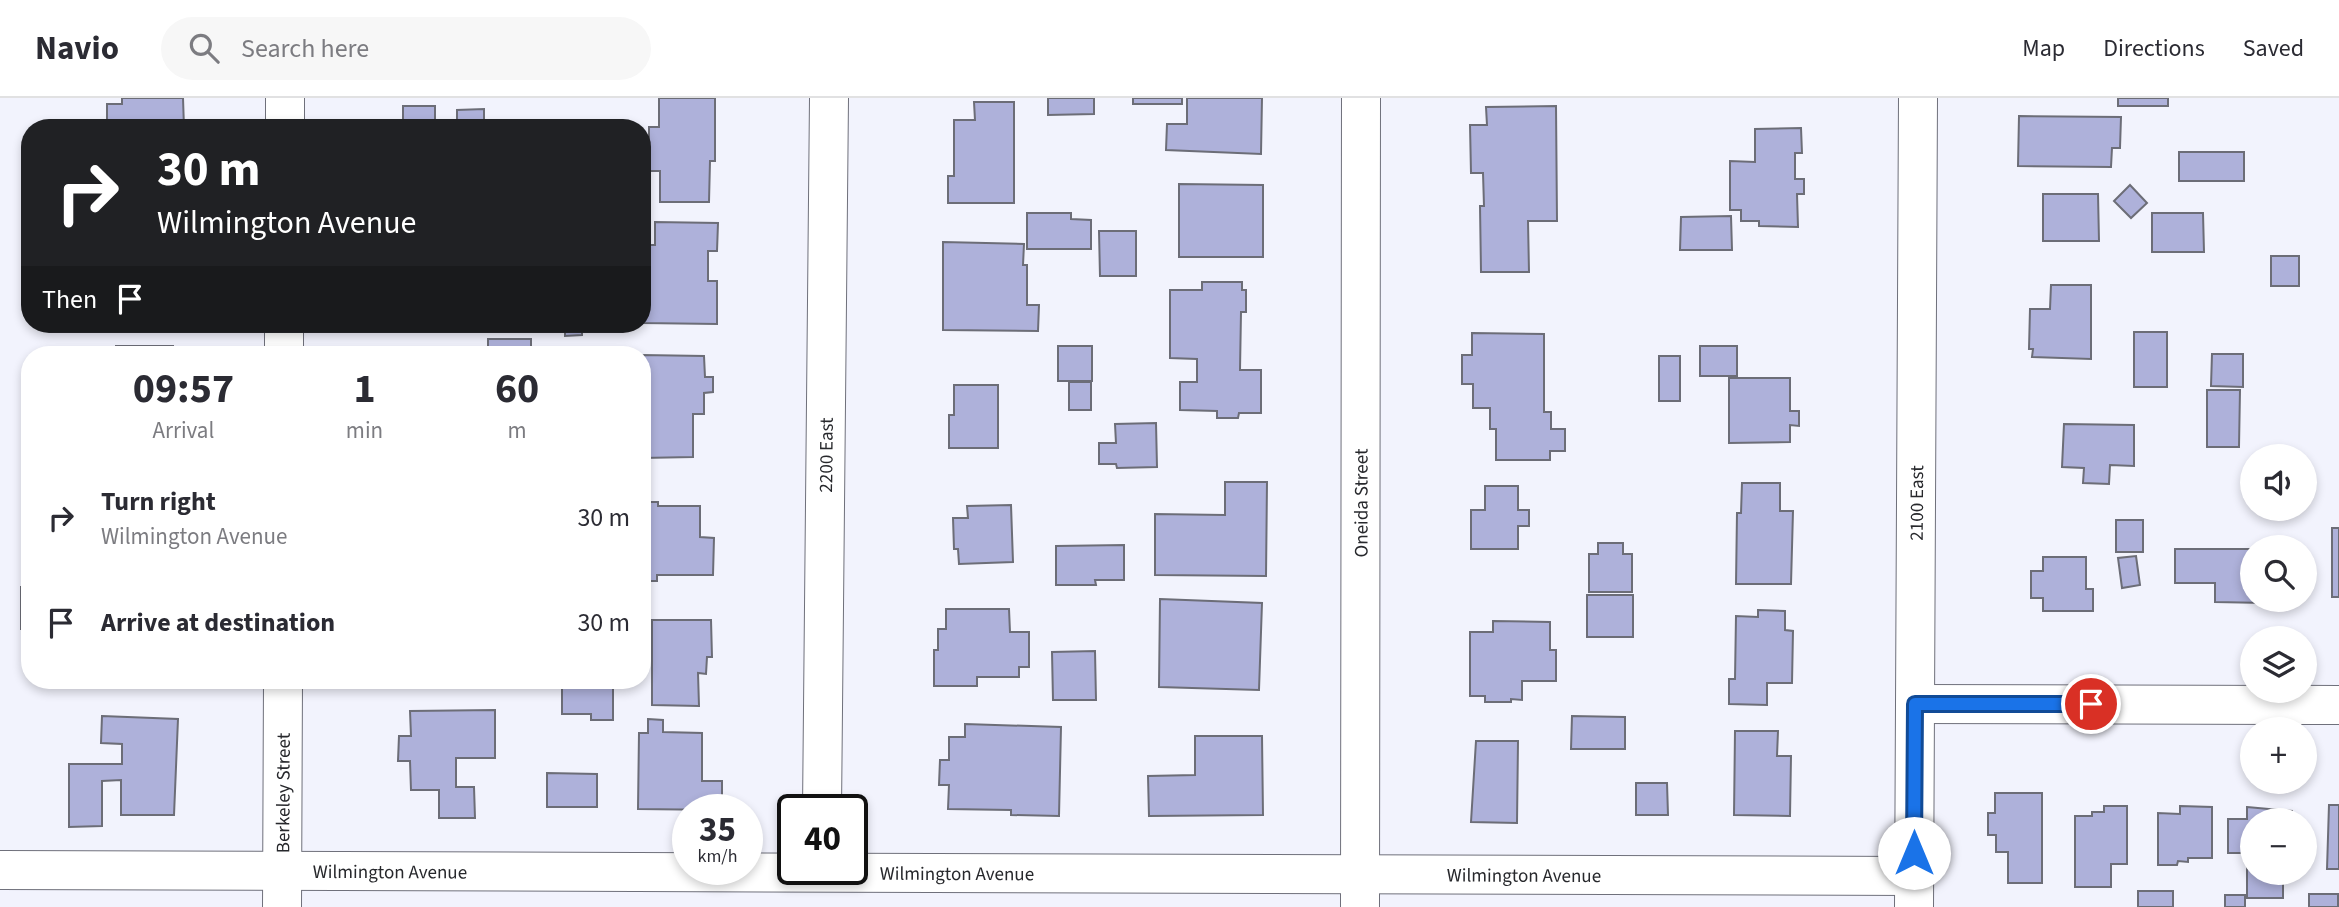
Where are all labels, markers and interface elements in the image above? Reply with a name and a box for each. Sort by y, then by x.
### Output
search box [161,17,651,80]
text: Navio [35,25,119,72]
icon: search [185,29,223,67]
text: Search here [241,30,369,67]
text: Map [2022,31,2065,66]
text: Directions [2103,31,2205,66]
text: Saved [2243,31,2304,66]
text: 30 m [157,135,261,205]
icon: right [42,147,133,238]
text: Wilmington Avenue [157,200,416,246]
icon: arrive [111,280,149,318]
text: Then [42,281,97,318]
text: 09:57 [133,359,234,419]
text: 1 [353,359,376,419]
text: 60 [495,359,539,419]
text: Arrival [152,414,214,447]
text: min [346,414,383,447]
text: m [508,414,527,447]
street label: 2200 East [813,417,841,493]
map controls [2240,444,2317,885]
button: sound [2240,444,2317,521]
street label: Oneida Street [1348,448,1376,557]
street label: 2100 East [1904,465,1931,541]
text: Turn right [101,483,216,520]
icon: right [42,499,80,537]
text: 30 m [577,499,630,536]
text: Wilmington Avenue [101,520,288,553]
button: search [2240,535,2317,612]
icon: arrive [42,604,80,642]
text: Arrive at destination [101,604,335,641]
text: 30 m [577,604,630,641]
button: layers [2240,626,2317,703]
pin [2061,674,2121,734]
icon: arrive [2072,685,2110,723]
button: + [2240,717,2317,794]
street label: Berkeley Street [270,732,298,853]
speed limit sign: 40 [777,794,868,885]
text: 35 [699,805,736,855]
button: − [2240,808,2317,885]
position arrow [1877,816,1951,890]
text: km/h [698,844,737,869]
street label: Wilmington Avenue [313,859,467,886]
street label: Wilmington Avenue [880,861,1034,888]
street label: Wilmington Avenue [1447,863,1601,890]

